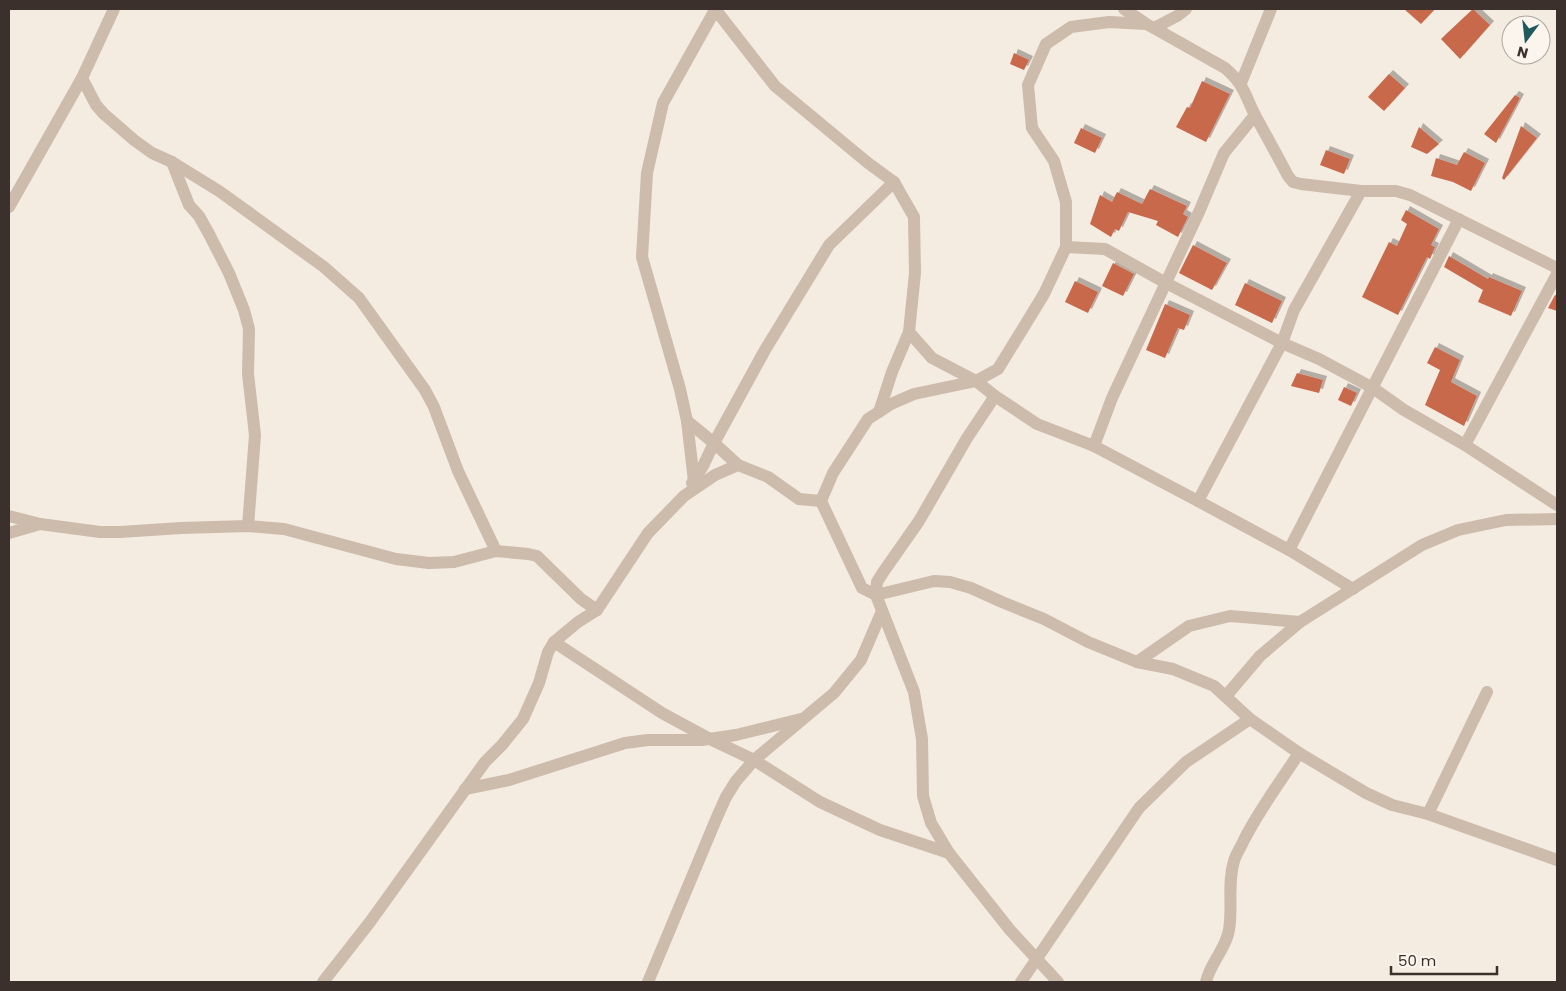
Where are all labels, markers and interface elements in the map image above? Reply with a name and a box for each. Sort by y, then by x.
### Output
north arrow [1501,15,1551,65]
text: N [1515,42,1530,64]
scale bar [1391,944,1497,976]
text: 50 m [1398,950,1436,971]

